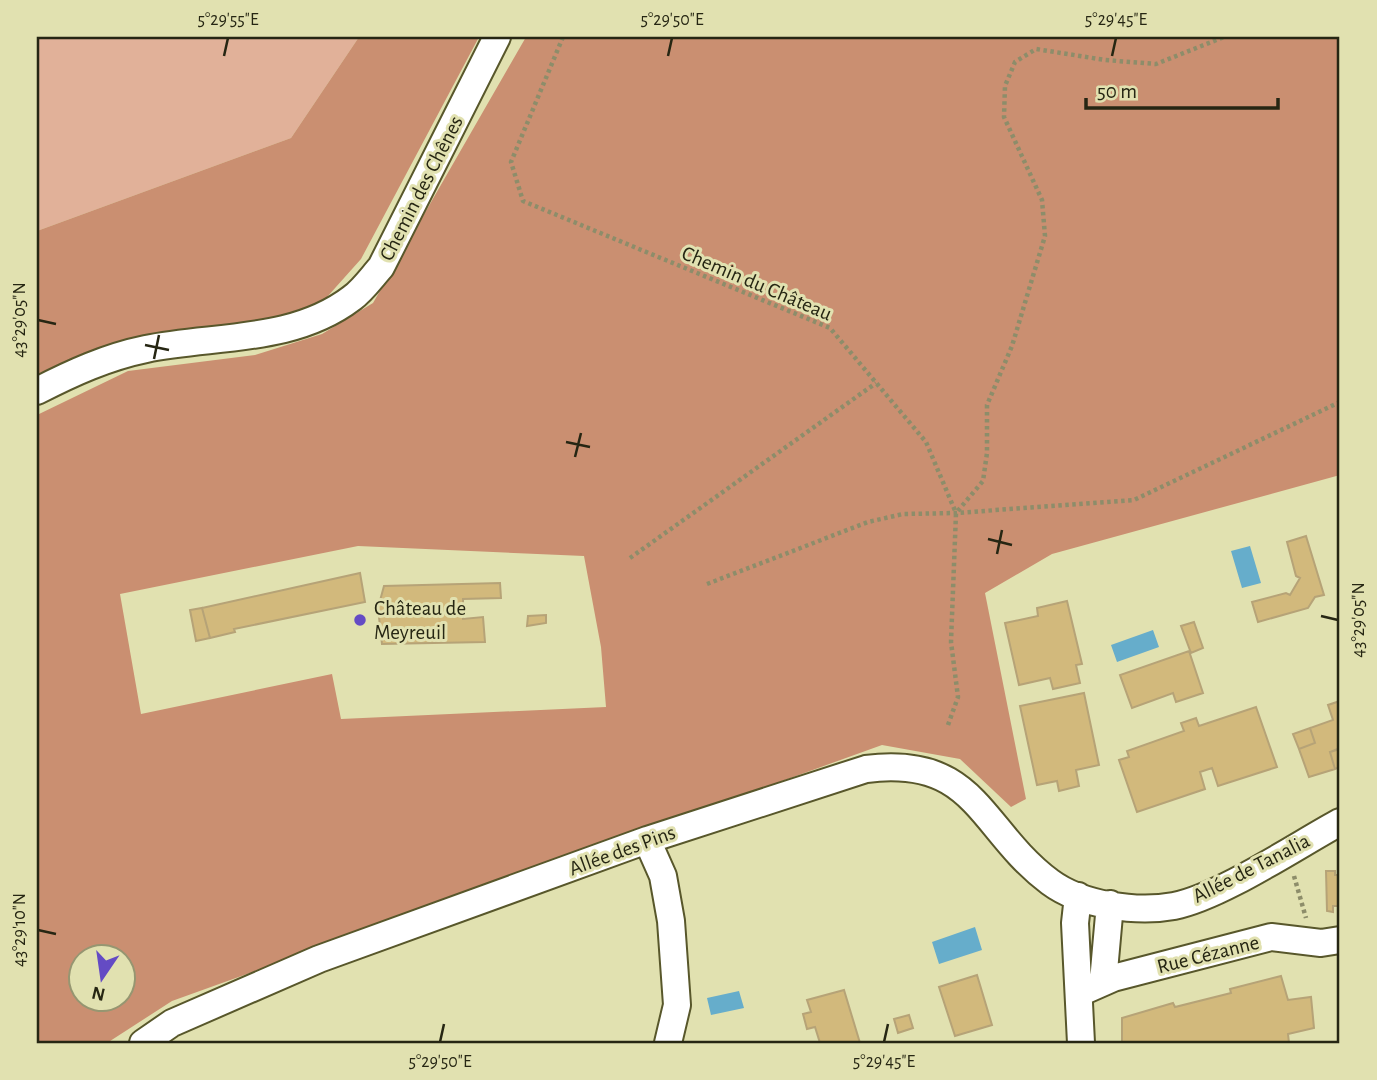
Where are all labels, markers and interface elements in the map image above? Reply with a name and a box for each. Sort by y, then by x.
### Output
text: 5°29'55"E [197,11,259,29]
text: 5°29'50"E [640,11,704,29]
text: 5°29'45"E [1085,11,1147,29]
scale bar [1086,66,1279,110]
text: 50 m [1097,81,1137,102]
street label: Chemin des Chênes [376,112,467,264]
street label: Chemin du Château [679,242,835,325]
text: 43°29'05"N [11,282,29,358]
text: 43°29'05"N [1350,582,1368,658]
place label: Château de Meyreuil [374,598,466,643]
marker: Château de Meyreuil [352,612,368,628]
street label: Allée des Pins [566,821,678,879]
street label: Allée de Tanalia [1189,830,1313,907]
text: 43°29'10"N [11,893,29,967]
street label: Rue Cézanne [1155,932,1261,977]
north arrow [66,944,136,1014]
text: N [90,982,107,1004]
text: 5°29'50"E [408,1053,472,1071]
text: 5°29'45"E [853,1053,915,1071]

